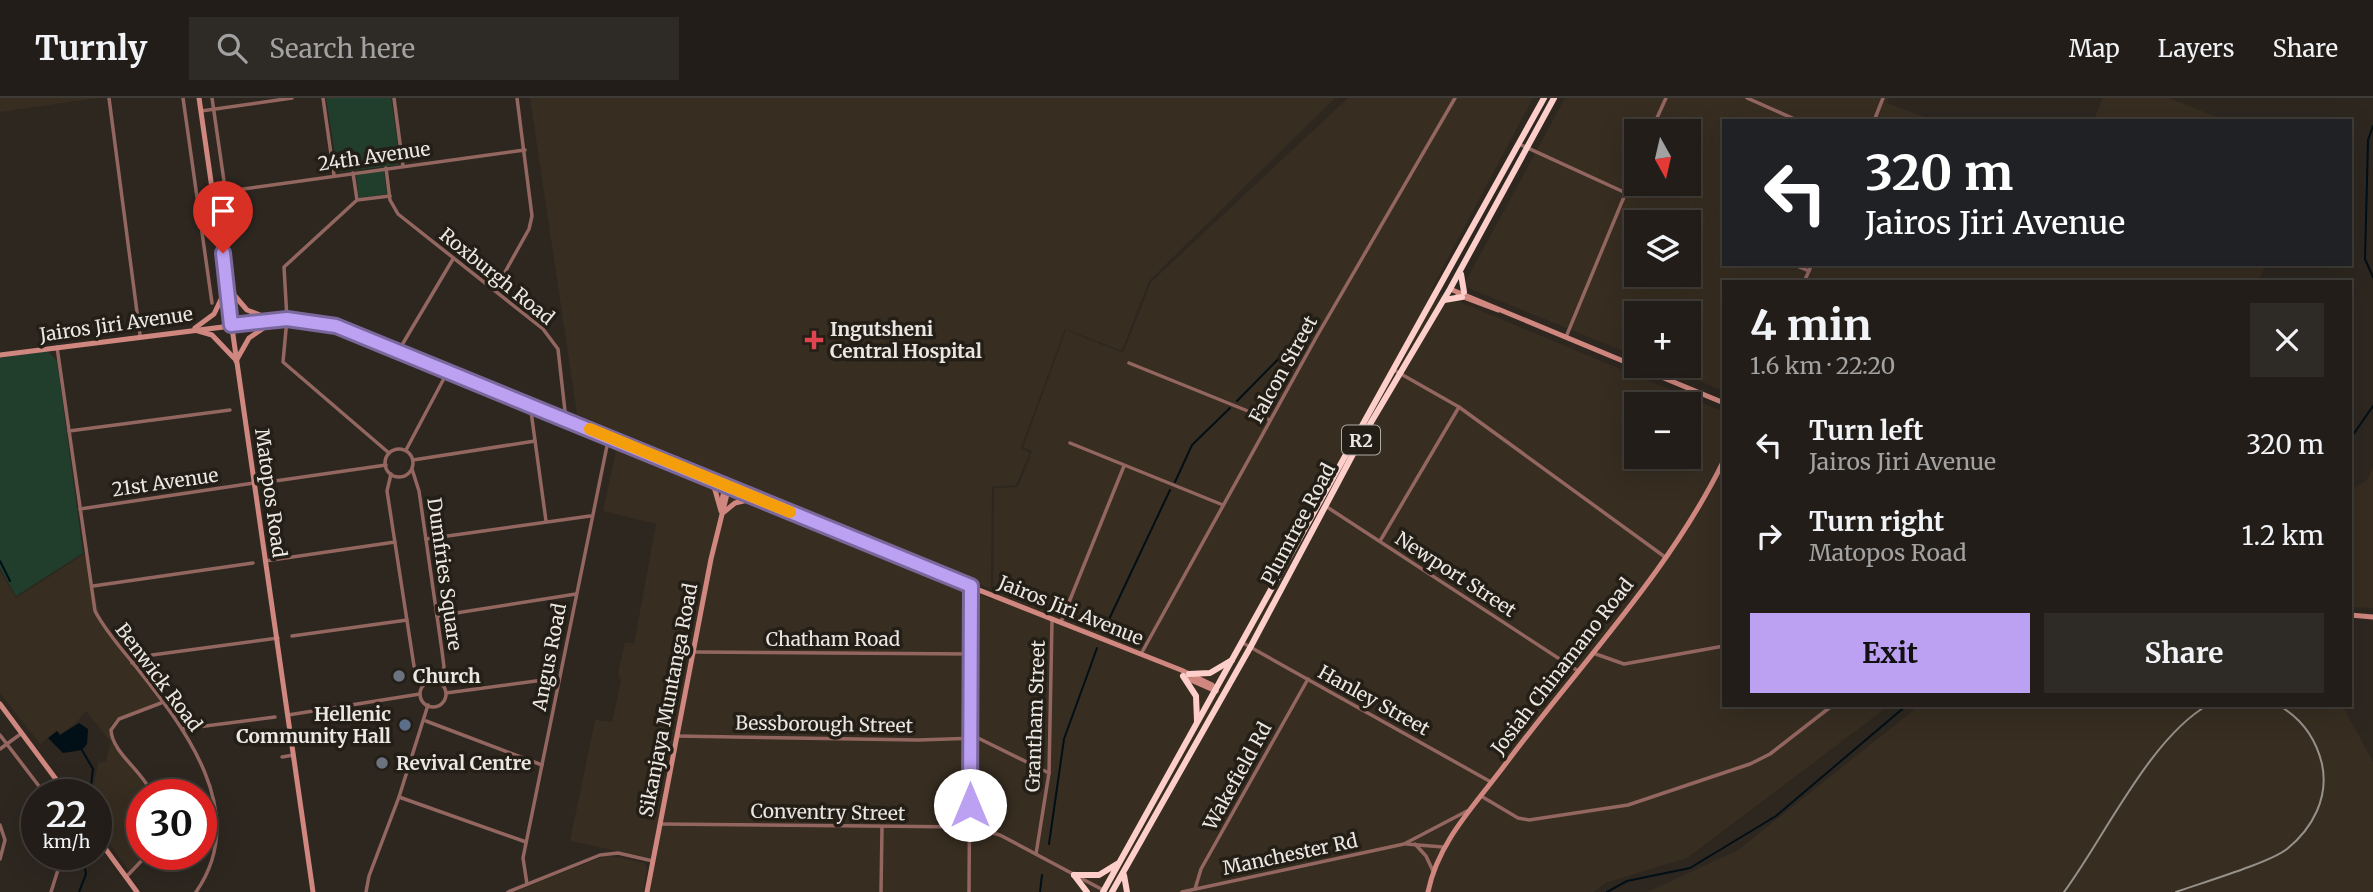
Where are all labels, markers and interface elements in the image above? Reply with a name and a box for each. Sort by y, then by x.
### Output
search box [189,17,679,80]
text: Turnly [35,28,147,69]
icon: search [213,29,251,67]
text: Search here [269,32,415,65]
text: Map [2069,33,2120,64]
text: Layers [2158,33,2234,64]
text: Share [2272,33,2338,64]
north arrow [1624,119,1701,196]
map controls [1624,119,1701,469]
street label: 24th Avenue [316,136,432,176]
text: 320 m [1865,142,2013,203]
icon: left [1750,147,1841,238]
pin [193,181,253,253]
icon: arrive [204,192,242,230]
text: Jairos Jiri Avenue [1865,203,2125,243]
button: layers [1624,210,1701,287]
street label: Roxburgh Road [435,222,559,330]
text: 4 min [1750,299,1872,351]
street label: Jairos Jiri Avenue [37,301,194,347]
button: + [1624,301,1701,378]
button: close [2250,303,2324,377]
street label: Falcon Street [1244,311,1323,427]
place label: Ingutsheni Central Hospital [830,317,982,363]
marker: Ingutsheni Central Hospital [804,330,824,350]
text: 1.6 km · 22:20 [1750,351,1895,380]
button: − [1624,392,1701,469]
text: Turn left [1809,414,1923,447]
road number: R2 [1342,426,1380,454]
icon: left [1750,426,1788,464]
street label: Matopos Road [250,427,292,559]
text: 320 m [2246,428,2324,461]
text: Jairos Jiri Avenue [1809,447,1996,476]
street label: Plumtree Road [1256,459,1340,589]
street label: 21st Avenue [110,463,220,501]
street label: Dumfries Square [422,496,468,652]
text: Turn right [1809,505,1944,538]
icon: right [1750,517,1788,555]
text: 1.2 km [2242,519,2324,552]
street label: Newport Street [1391,526,1521,622]
text: Matopos Road [1809,538,1967,567]
street label: Jairos Jiri Avenue [994,570,1147,650]
street label: Josiah Chinamano Road [1485,573,1638,760]
street label: Sikanjaya Muntanga Road [634,581,702,819]
street label: Angus Road [527,601,571,714]
button: Exit [1750,613,2030,693]
button: Share [2044,613,2324,693]
street label: Benwick Road [110,618,208,736]
street label: Chatham Road [766,627,900,651]
street label: Grantham Street [1020,639,1050,792]
street label: Hanley Street [1314,660,1434,741]
place label: Church [413,664,481,688]
marker: Church [391,668,407,684]
place label: Hellenic Community Hall [236,702,391,748]
street label: Bessborough Street [735,710,914,738]
marker: Hellenic Community Hall [397,717,413,733]
street label: Wakefield Rd [1197,718,1276,835]
place label: Revival Centre [396,751,531,775]
marker: Revival Centre [374,755,390,771]
position arrow [933,768,1007,842]
speed limit sign: 30 [126,779,217,870]
text: 22 [46,793,87,837]
street label: Conventry Street [751,799,906,825]
street label: Manchester Rd [1220,828,1360,880]
text: km/h [43,830,90,853]

